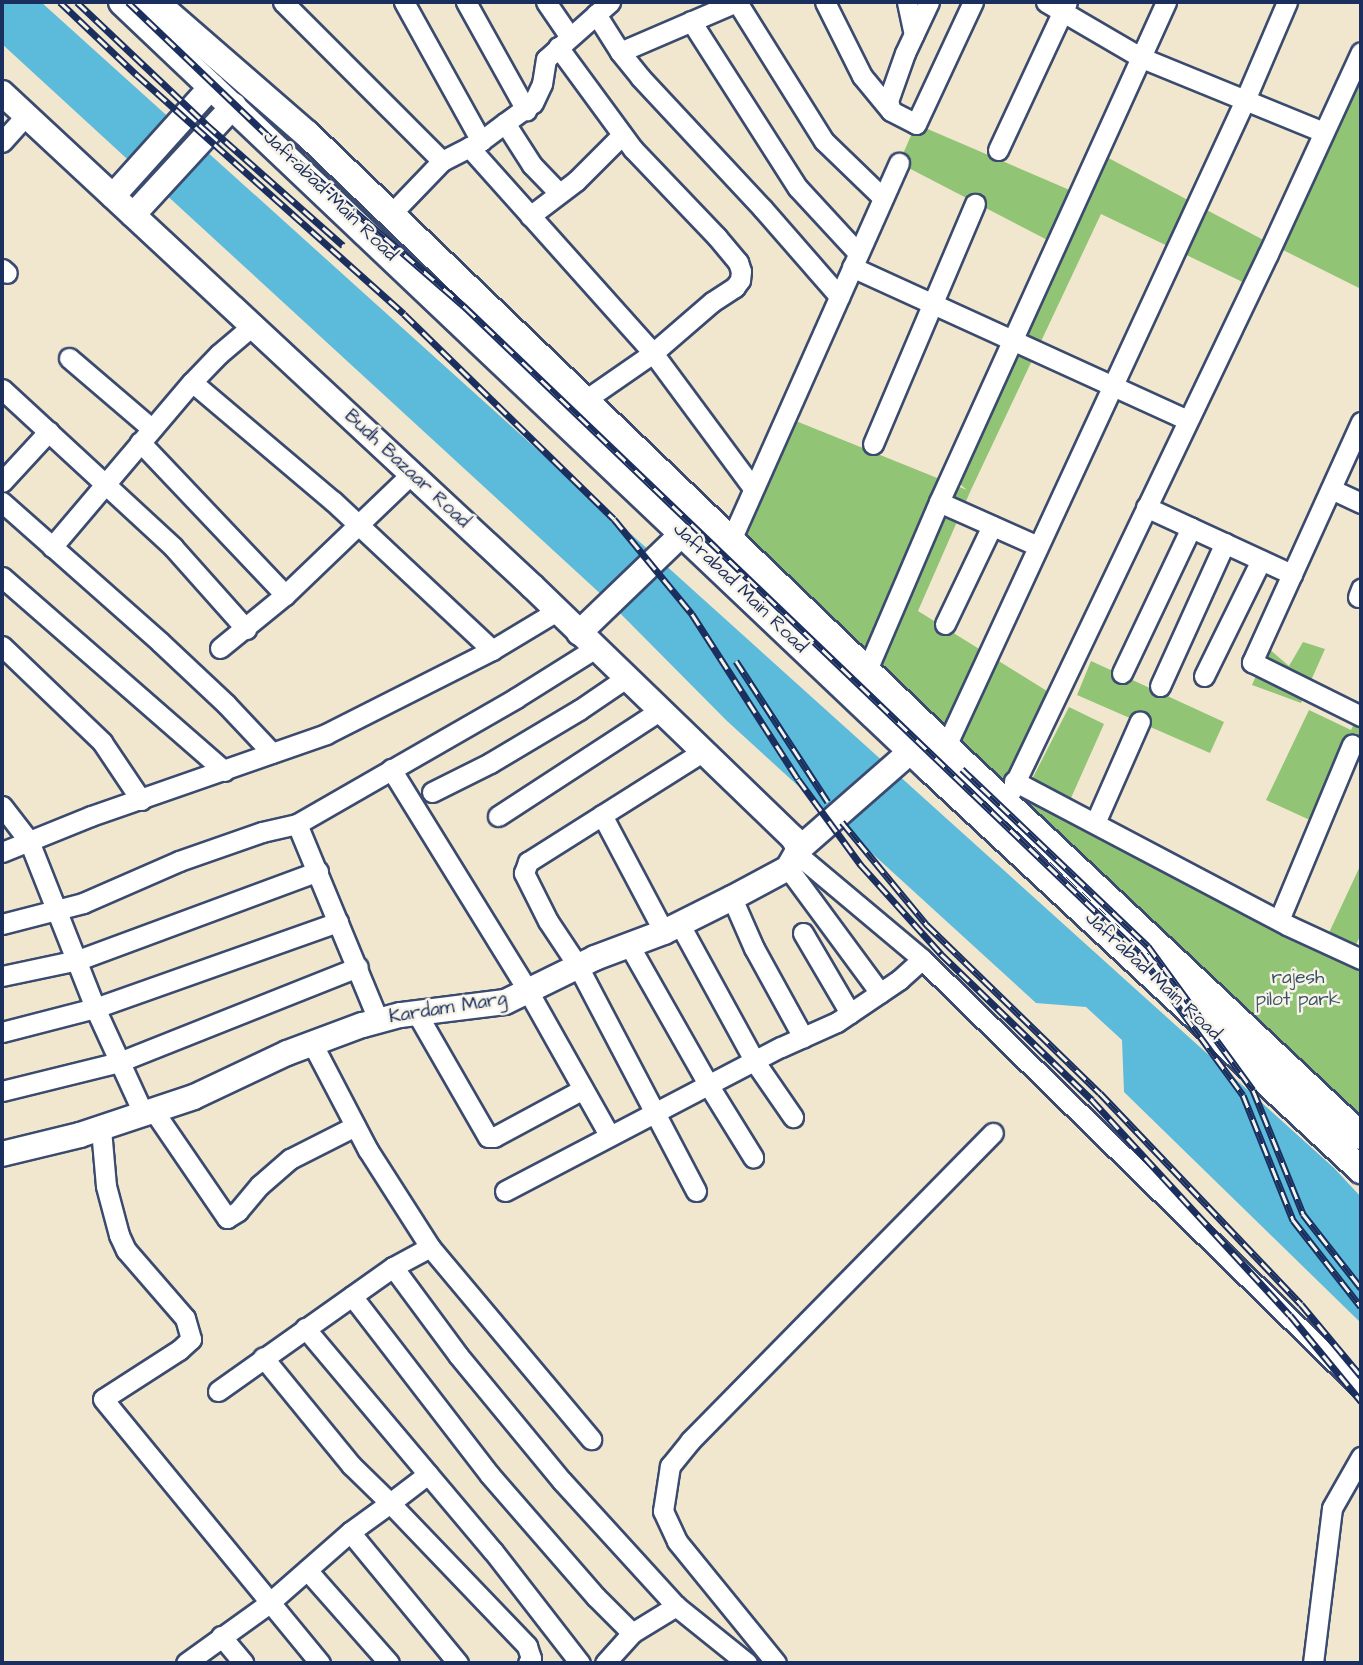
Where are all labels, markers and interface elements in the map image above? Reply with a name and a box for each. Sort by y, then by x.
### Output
street label: Jafrabad Main Road [258,126,402,266]
street label: Budh Bazaar Road [339,405,475,533]
street label: Jafrabad Main Road [668,518,812,658]
street label: Jafrabad Main Road [1080,907,1226,1045]
park label: rajesh pilot park [1256,967,1340,1011]
street label: Kardam Marg [387,987,509,1029]

